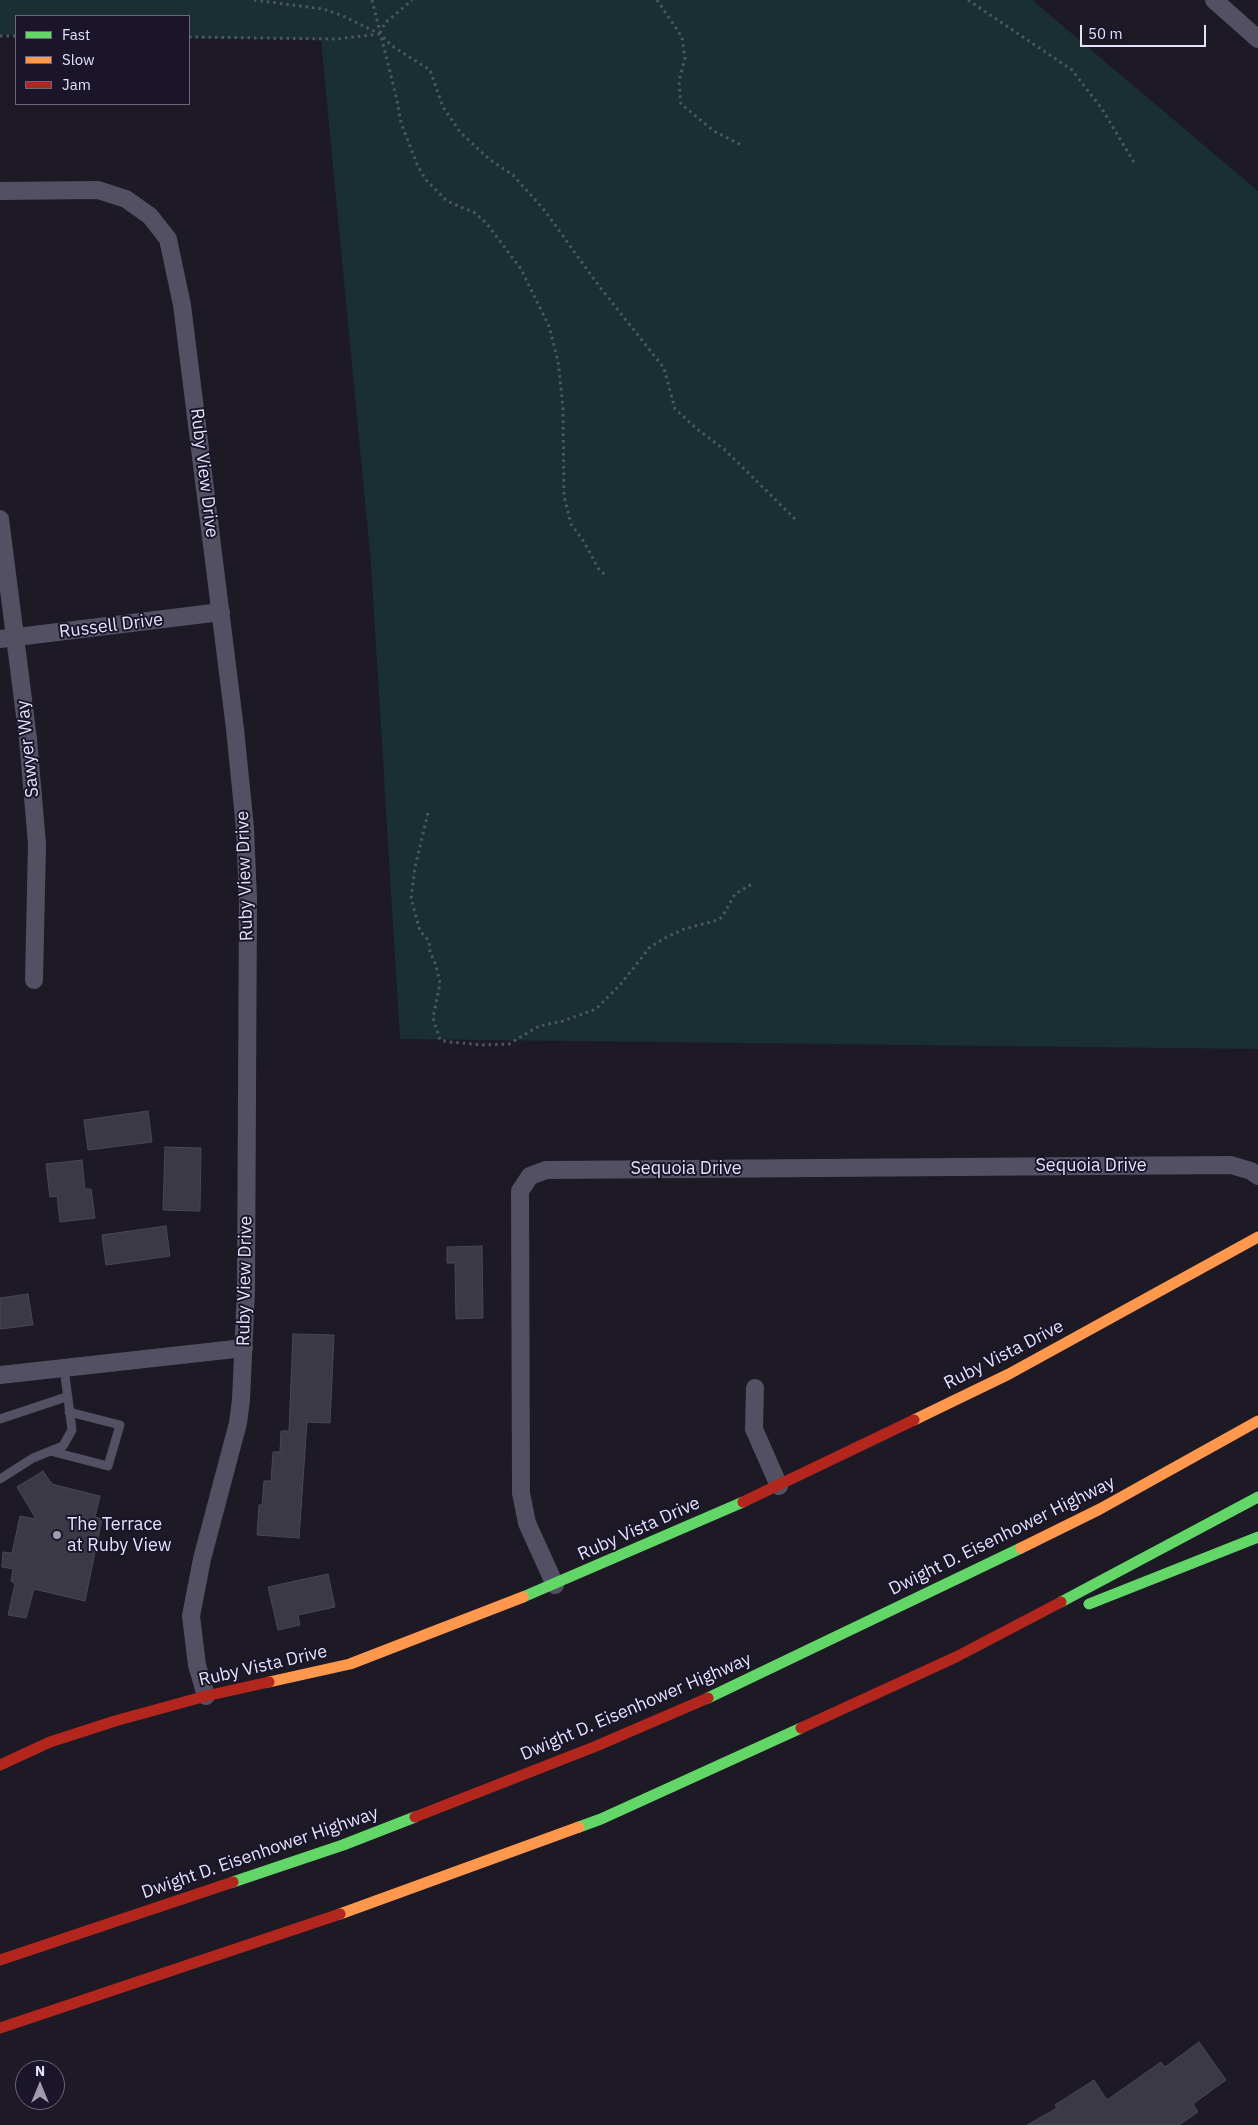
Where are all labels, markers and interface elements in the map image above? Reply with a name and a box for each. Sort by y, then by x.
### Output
legend [15,15,190,105]
scale bar [1083,15,1209,47]
text: 50 m [1088,24,1123,43]
text: Fast [62,25,90,44]
text: Slow [62,50,95,69]
text: Jam [62,75,91,94]
street label: Ruby View Drive [185,407,223,539]
street label: Russell Drive [58,609,164,643]
street label: Sawyer Way [12,699,44,799]
street label: Ruby View Drive [232,810,258,942]
street label: Sequoia Drive [1035,1155,1147,1177]
street label: Sequoia Drive [630,1158,742,1180]
street label: Ruby View Drive [233,1216,257,1346]
street label: Ruby Vista Drive [941,1316,1067,1394]
street label: Dwight D. Eisenhower Highway [885,1472,1119,1600]
street label: Ruby Vista Drive [575,1492,703,1566]
place label: The Terrace at Ruby View [67,1514,172,1556]
marker: The Terrace at Ruby View [51,1529,63,1541]
street label: Ruby Vista Drive [197,1641,329,1691]
street label: Dwight D. Eisenhower Highway [517,1648,755,1766]
street label: Dwight D. Eisenhower Highway [139,1802,381,1904]
north arrow [15,2060,65,2110]
text: N [35,2062,45,2080]

